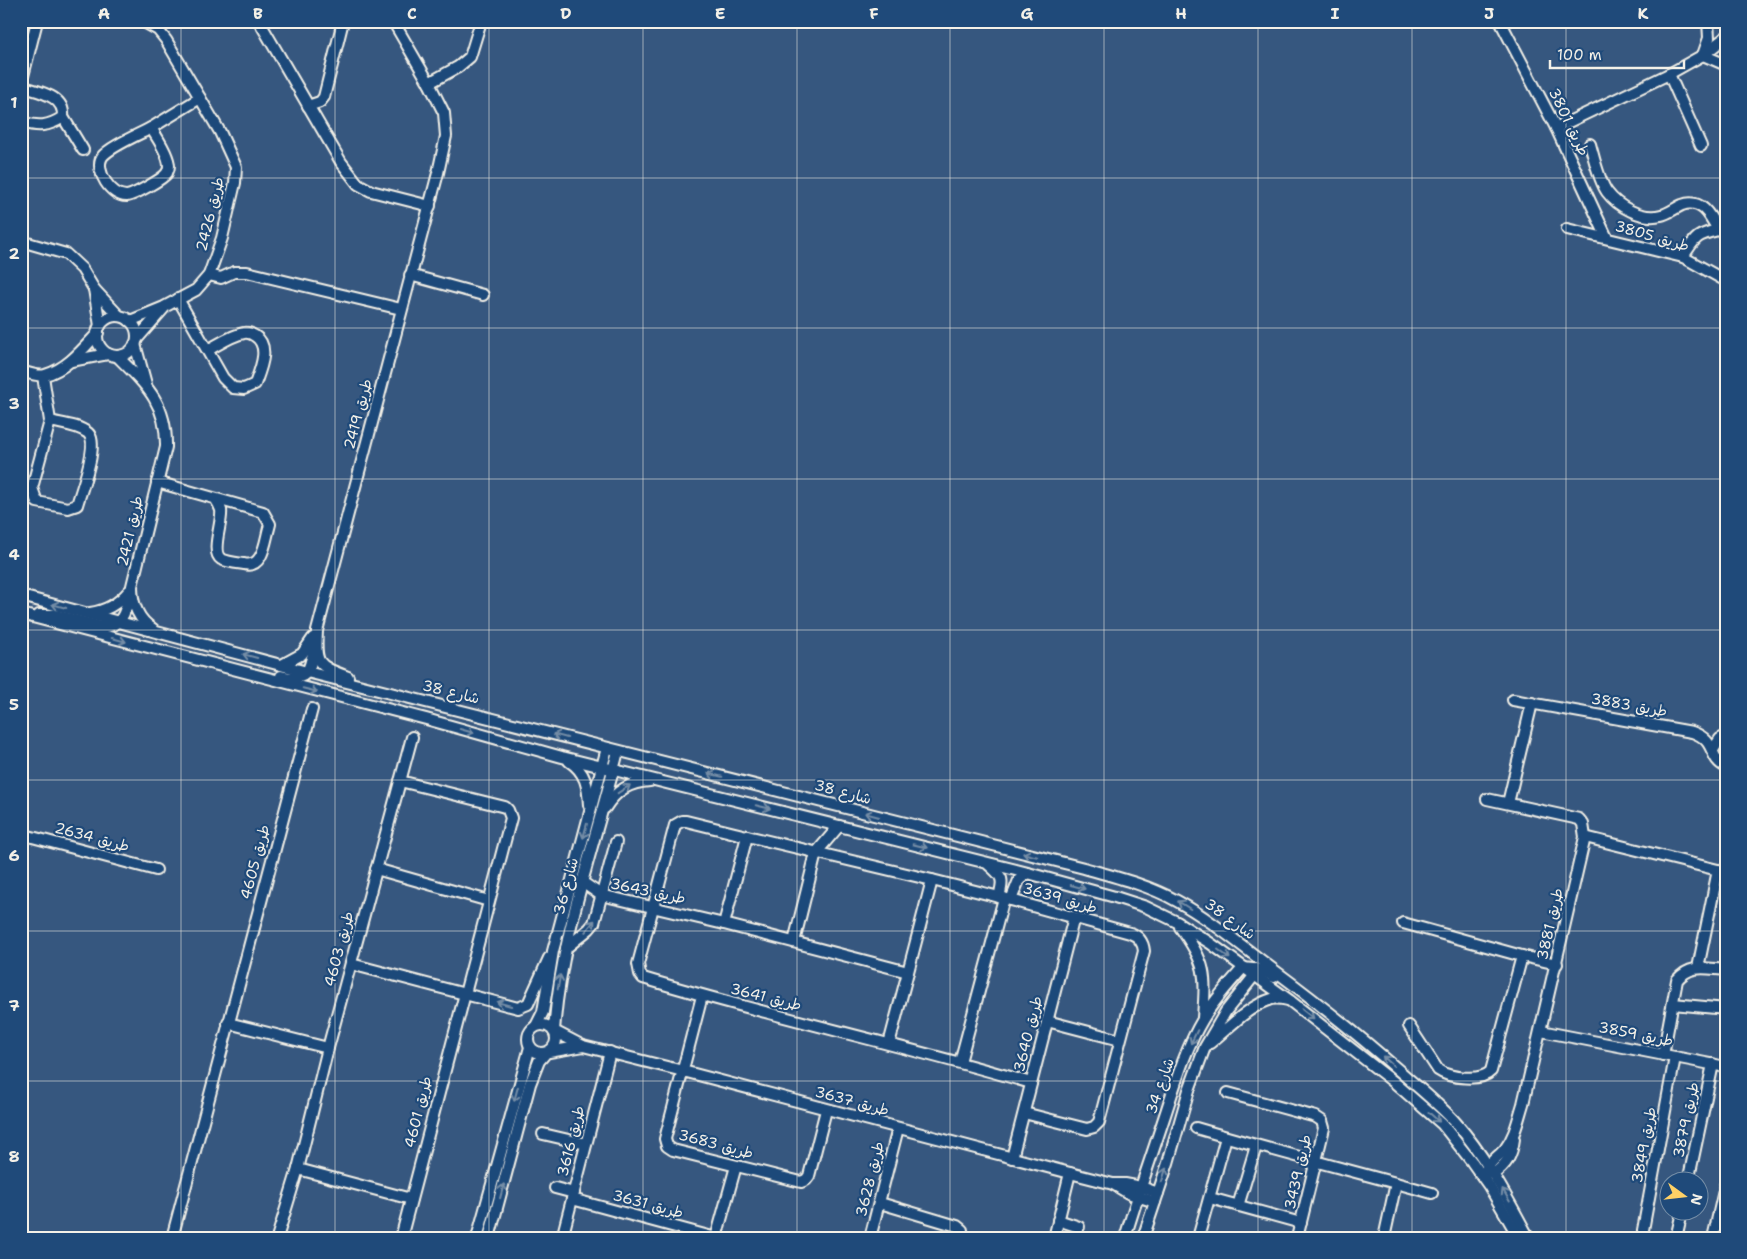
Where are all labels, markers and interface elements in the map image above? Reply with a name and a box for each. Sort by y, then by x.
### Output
text: A [98,3,110,24]
text: B [253,3,263,24]
text: C [407,3,417,24]
text: D [560,3,572,24]
text: E [715,3,725,24]
text: F [869,3,879,24]
text: G [1021,3,1034,24]
text: H [1175,3,1187,24]
text: I [1331,3,1340,24]
text: J [1484,3,1494,24]
text: K [1638,3,1649,24]
scale bar [1550,38,1683,70]
text: 100 m [1557,45,1602,65]
street label: طريق 3801 [1544,85,1594,159]
text: 1 [10,92,18,113]
street label: طريق 2426 [191,175,229,253]
street label: طريق 3805 [1613,216,1691,256]
text: 2 [8,243,20,264]
street label: طريق 2419 [339,377,377,451]
text: 3 [8,393,20,414]
street label: طريق 2421 [112,494,148,568]
text: 4 [8,544,20,565]
one-way arrow [51,601,67,611]
one-way arrow [111,636,127,645]
one-way arrow [242,651,258,660]
street label: شارع 38 [420,675,482,709]
one-way arrow [302,686,318,695]
street label: طريق 3883 [1589,688,1669,722]
text: 5 [9,694,19,715]
one-way arrow [459,726,475,736]
one-way arrow [552,730,568,740]
one-way arrow [707,770,723,779]
street label: شارع 38 [812,775,874,809]
one-way arrow [616,784,630,794]
one-way arrow [754,803,770,812]
one-way arrow [865,810,881,819]
street label: طريق 2634 [52,817,132,857]
street label: طريق 4605 [235,822,275,902]
one-way arrow [579,823,589,839]
one-way arrow [912,842,928,852]
text: 6 [8,845,20,866]
one-way arrow [1022,850,1038,859]
street label: شارع 36 [549,855,583,917]
street label: طريق 3643 [608,873,688,909]
street label: طريق 3639 [1020,878,1100,918]
one-way arrow [1069,883,1085,892]
street label: طريق 3881 [1532,886,1568,962]
street label: شارع 38 [1201,894,1259,944]
one-way arrow [1177,900,1191,910]
street label: طريق 4603 [319,909,359,989]
one-way arrow [584,919,595,932]
one-way arrow [1217,948,1230,959]
one-way arrow [555,975,565,991]
street label: طريق 3641 [728,978,804,1016]
street label: طريق 3640 [1009,994,1047,1074]
text: 7 [8,995,20,1016]
one-way arrow [497,999,513,1008]
one-way arrow [1301,1009,1314,1020]
street label: طريق 3859 [1597,1017,1675,1051]
one-way arrow [1189,1029,1198,1044]
street label: شارع 34 [1141,1055,1179,1117]
one-way arrow [1381,1055,1394,1067]
street label: طريق 4601 [399,1074,437,1150]
street label: طريق 3879 [1668,1080,1704,1160]
street label: طريق 3637 [813,1082,891,1120]
one-way arrow [511,1086,521,1102]
street label: طريق 3616 [553,1103,589,1179]
street label: طريق 3849 [1627,1105,1661,1185]
one-way arrow [1427,1111,1440,1123]
street label: طريق 3683 [676,1124,756,1164]
street label: طريق 3439 [1280,1133,1316,1211]
street label: طريق 3628 [851,1139,889,1219]
text: 8 [8,1146,20,1167]
one-way arrow [1160,1168,1169,1183]
north arrow [1660,1172,1710,1222]
one-way arrow [497,1183,507,1199]
street label: طريق 3631 [611,1185,685,1223]
one-way arrow [1501,1188,1511,1203]
text: N [1686,1192,1707,1207]

